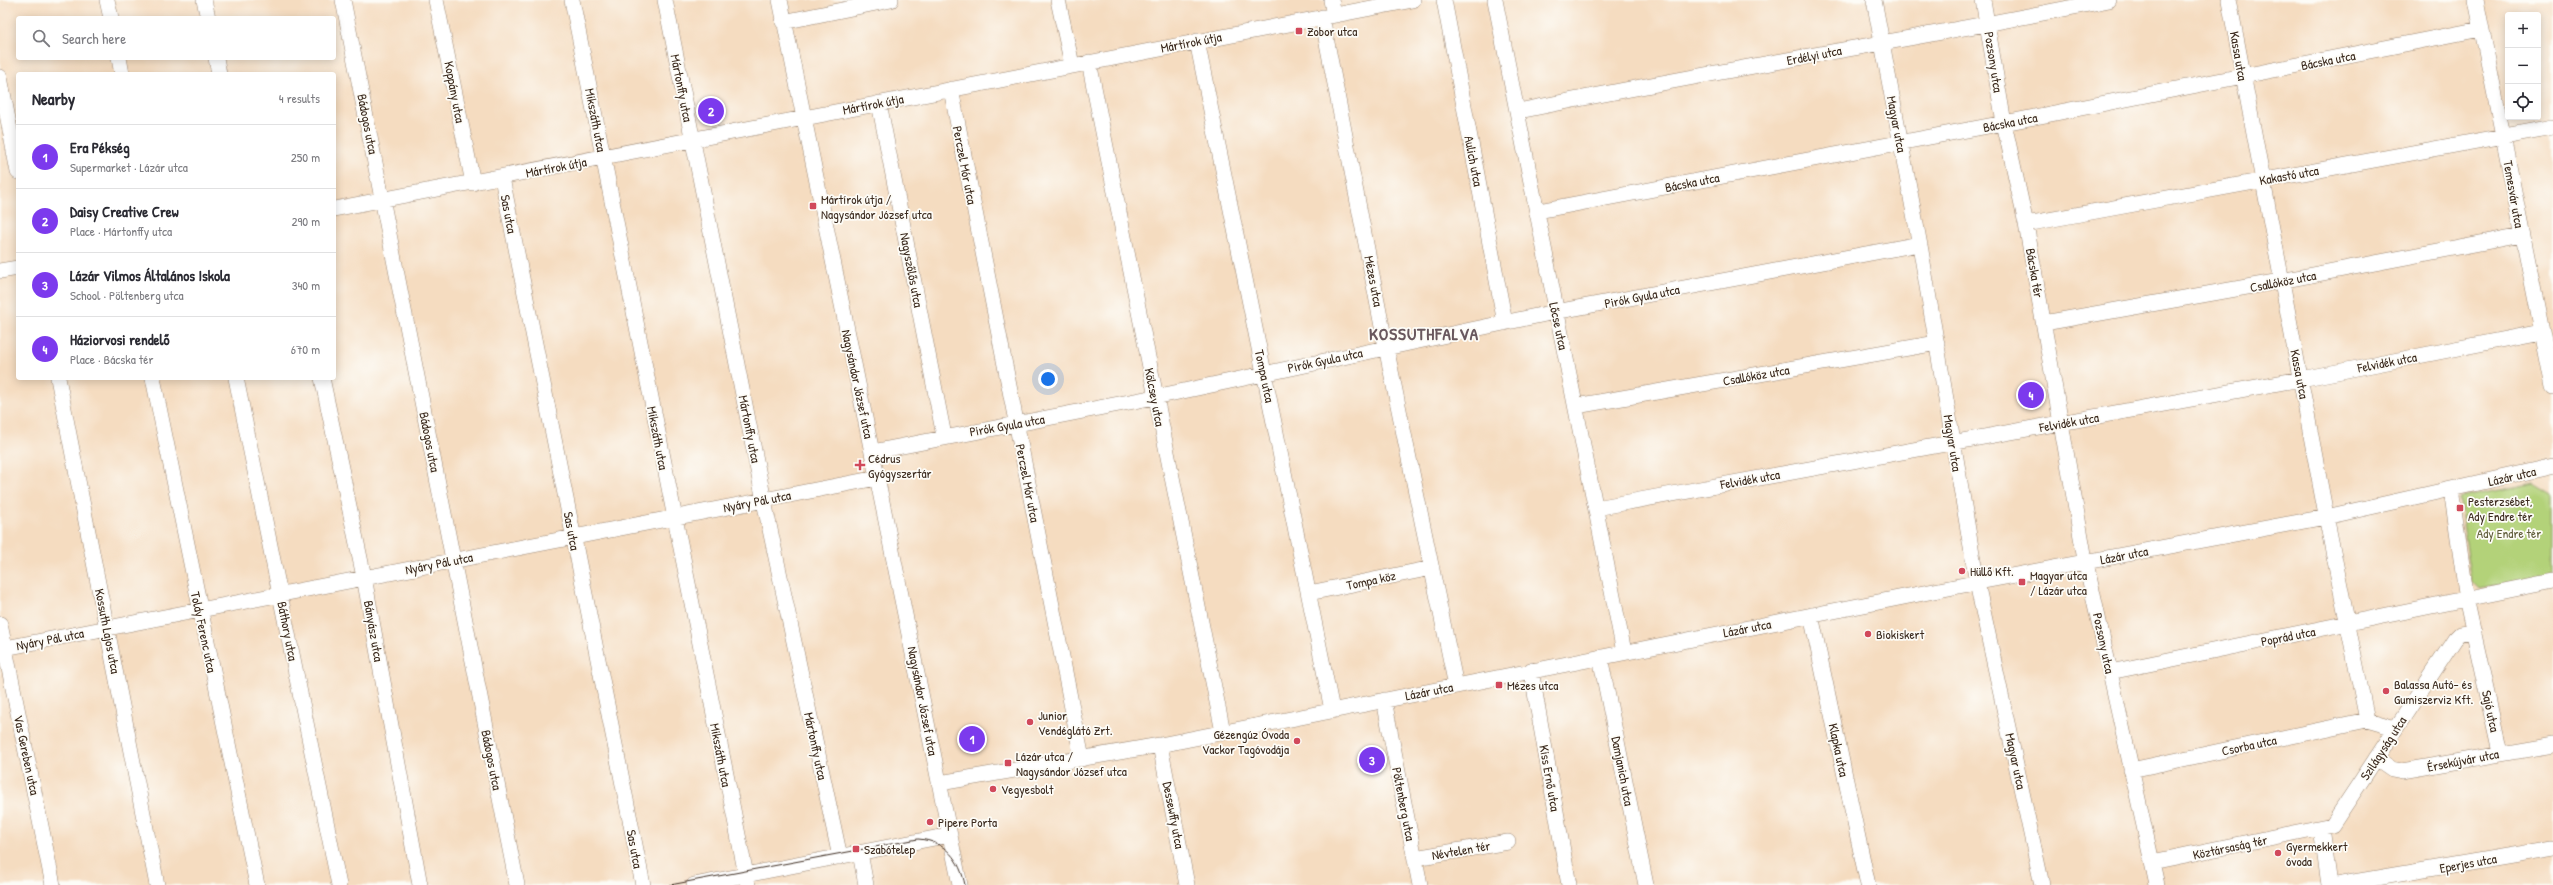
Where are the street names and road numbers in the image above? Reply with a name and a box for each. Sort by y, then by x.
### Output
street label: Mártírok útja [1159,27,1223,57]
street label: Pozsony utca [1980,30,2008,94]
street label: Kassa utca [2226,30,2252,82]
street label: Erdélyi utca [1785,41,1843,69]
street label: Bácska utca [2299,46,2357,74]
street label: Mártonffy utca [667,53,697,123]
street label: Koppány utca [440,60,470,124]
street label: Mikszáth utca [581,87,611,153]
street label: Mártírok útja [841,89,905,119]
street label: Bádogos utca [353,92,383,156]
street label: Magyar utca [1883,94,1911,154]
street label: Bácska utca [1981,108,2039,136]
street label: Perczel Mór utca [949,124,981,206]
street label: Aulich utca [1460,134,1488,188]
street label: Mártírok útja [524,152,588,182]
street label: Temesvár utca [2499,159,2529,229]
street label: Kakastó utca [2258,161,2320,189]
street label: Bácska utca [1663,168,1721,196]
street label: Sas utca [496,193,522,235]
street label: Nagyszőlős utca [896,231,928,309]
street label: Bácska tér [2022,247,2048,299]
street label: Mézes utca [1360,254,1388,308]
street label: Csallóköz utca [2248,266,2318,296]
street label: Pirók Gyula utca [1603,280,1681,312]
street label: Lőcse utca [1545,301,1573,351]
street label: Nagysándor József utca [838,328,878,440]
street label: Pirók Gyula utca [1286,343,1364,377]
street label: Felvidék utca [2355,347,2418,377]
street label: Tompa utca [1251,348,1279,404]
street label: Kassa utca [2286,348,2314,400]
street label: Csallóköz utca [1721,360,1791,390]
street label: Kölcsey utca [1141,366,1169,428]
street label: Mártonffy utca [735,394,765,464]
street label: Mikszáth utca [643,405,673,471]
street label: Felvidék utca [2037,408,2100,436]
street label: Bádogos utca [415,410,445,474]
street label: Pirók Gyula utca [968,410,1046,440]
street label: Magyar utca [1940,413,1966,473]
street label: Perczel Mór utca [1012,442,1044,524]
street label: Lázár utca [2486,462,2538,490]
street label: Felvidék utca [1718,465,1781,493]
street label: Nyáry Pál utca [722,486,792,516]
street label: Sas utca [559,510,585,552]
street label: Lázár utca [2099,542,2149,568]
street label: Nyáry Pál utca [404,548,474,578]
street label: Tompa köz [1345,566,1398,594]
street label: Kossuth Lajos utca [91,587,125,675]
street label: Toldy Ferenc utca [187,590,221,674]
street label: Bányász utca [360,599,388,663]
street label: Báthory utca [273,600,303,662]
street label: Pozsony utca [2089,611,2119,675]
street label: Lázár utca [1722,615,1772,641]
street label: Poprád utca [2259,622,2317,650]
street label: Nyáry Pál utca [15,624,85,654]
street label: Nagysándor József utca [904,645,942,757]
street label: Lázár utca [1404,678,1454,704]
street label: Sajó utca [2478,689,2504,733]
street label: Mártonffy utca [800,711,832,781]
street label: Szilágyság utca [2356,712,2410,784]
street label: Vas Gereben utca [10,713,44,797]
street label: Mikszáth utca [706,722,736,788]
street label: Klapka utca [1825,722,1853,778]
street label: Bádogos utca [477,728,507,792]
street label: Csorba utca [2220,730,2278,760]
street label: Magyar utca [2001,731,2031,791]
street label: Damjanich utca [1607,735,1639,807]
street label: Kiss Ernő utca [1535,743,1565,813]
street label: Érsekújvár utca [2426,744,2500,776]
street label: Pöltenberg utca [1388,766,1420,842]
street label: Dessewffy utca [1159,780,1189,850]
street label: Sas utca [622,828,648,870]
street label: Köztársaság tér [2191,830,2269,864]
street label: Névtelen tér [1430,836,1492,864]
street label: Eperjes utca [2438,849,2498,877]

